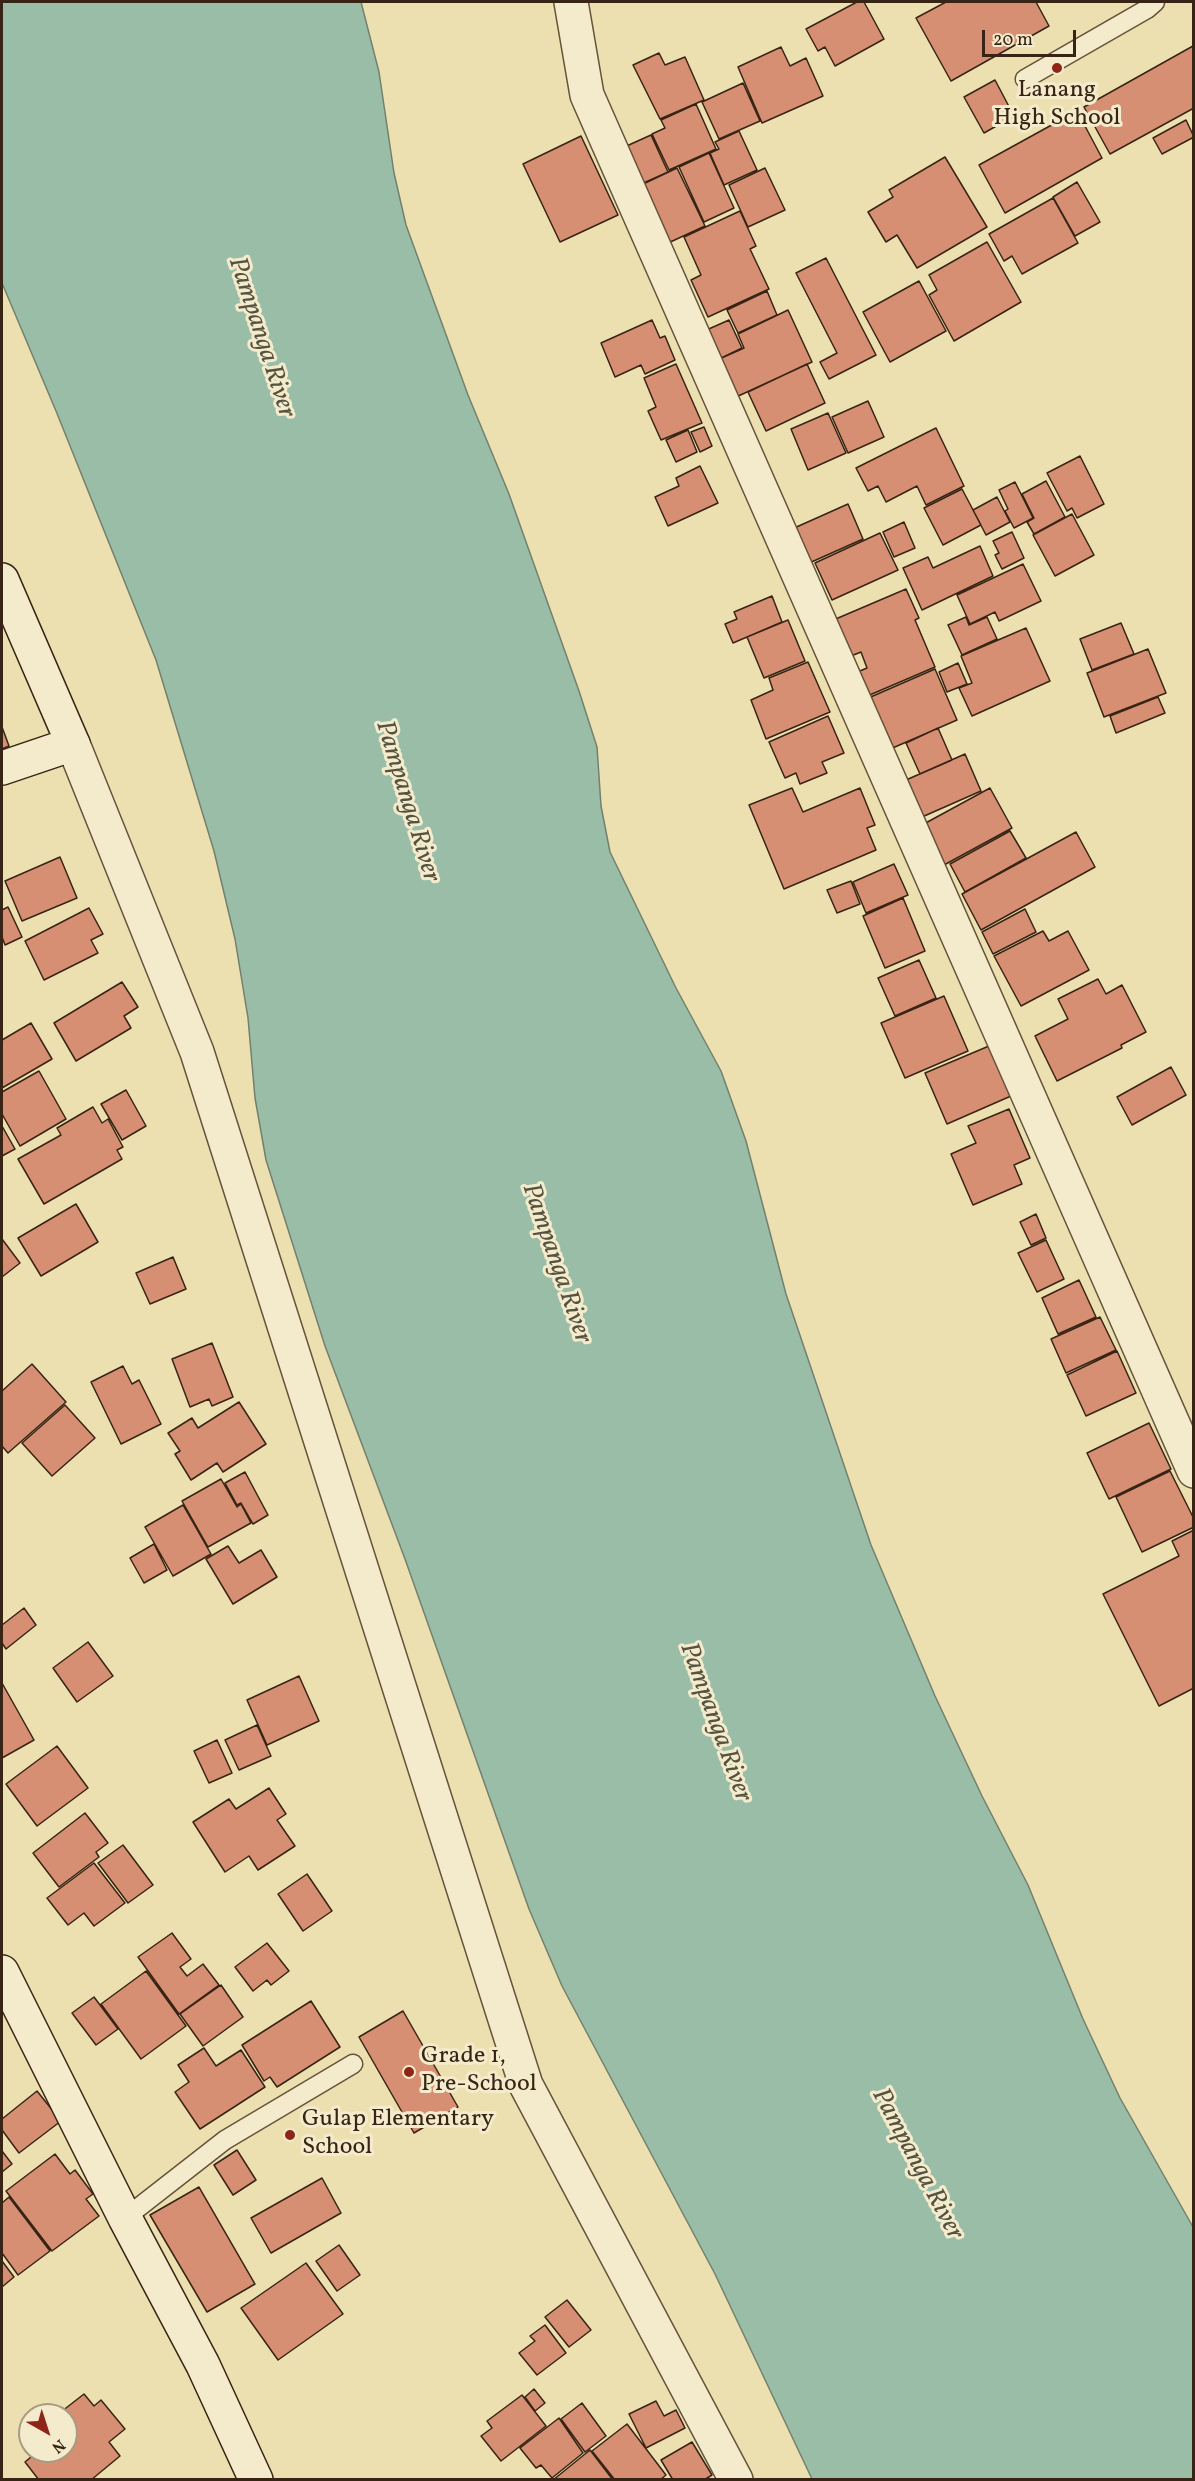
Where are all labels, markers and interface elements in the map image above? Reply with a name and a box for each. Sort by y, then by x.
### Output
scale bar [985,18,1080,56]
text: 20 m [993,28,1033,53]
marker: Lanang High School [1050,61,1064,75]
place label: Lanang High School [994,78,1120,134]
water label: Pampanga River [219,254,301,422]
water label: Pampanga River [367,717,445,887]
water label: Pampanga River [513,1180,597,1348]
water label: Pampanga River [671,1639,757,1807]
place label: Grade 1, Pre-School [421,2044,537,2100]
marker: Grade 1, Pre-School [402,2065,416,2079]
water label: Pampanga River [863,2084,969,2246]
place label: Gulap Elementary School [302,2107,494,2163]
marker: Gulap Elementary School [283,2128,297,2142]
north arrow [18,2403,78,2463]
text: N [47,2433,70,2458]

